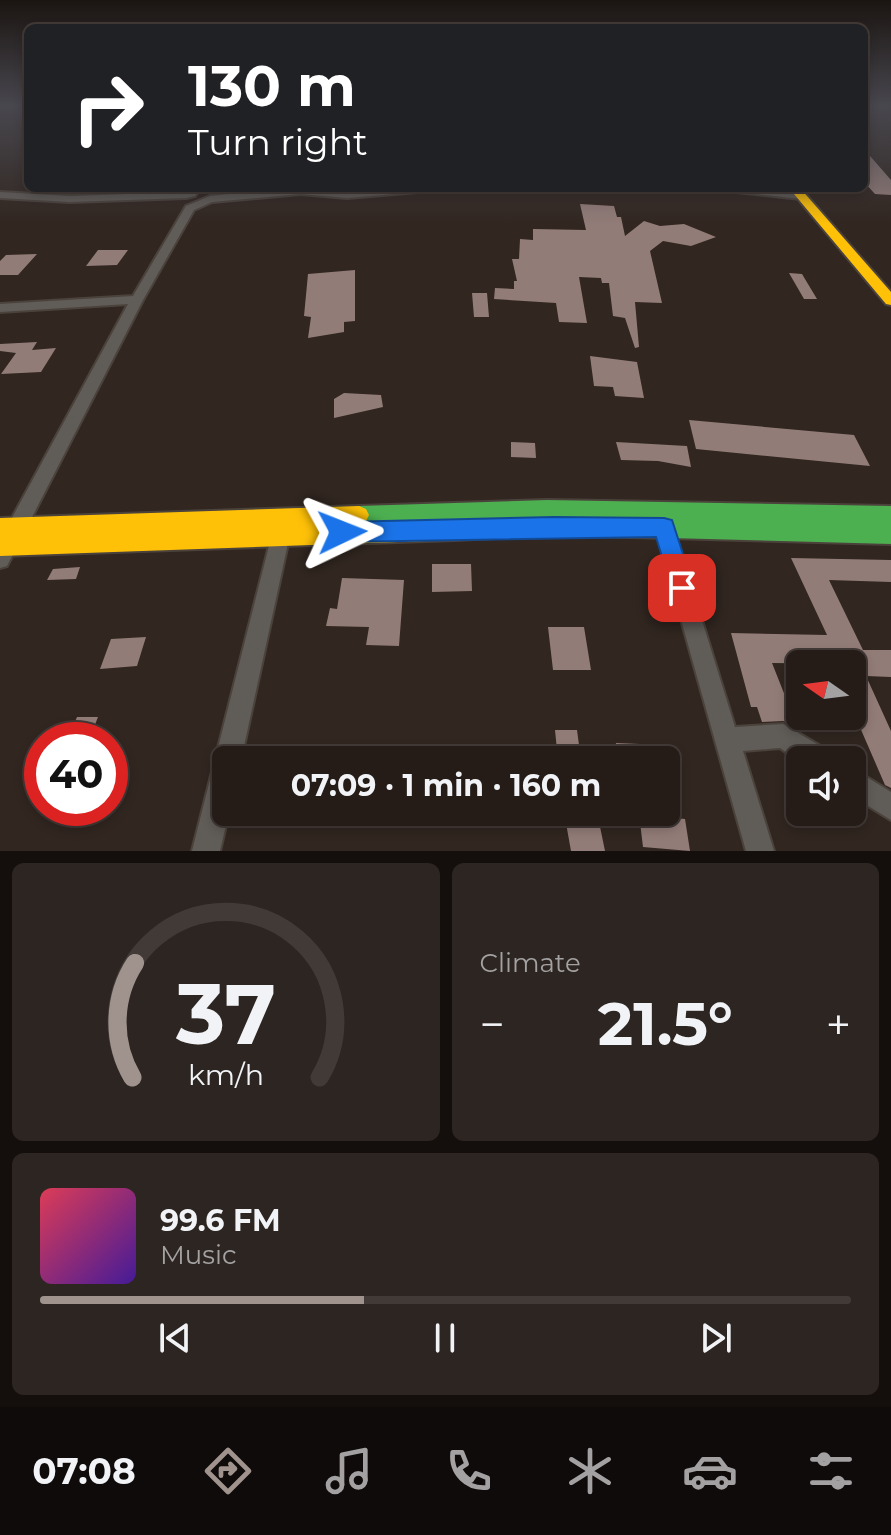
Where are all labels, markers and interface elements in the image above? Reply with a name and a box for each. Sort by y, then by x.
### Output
text: 130 m [188,52,356,120]
icon: right [56,56,160,160]
text: Turn right [188,120,368,164]
position arrow [300,490,384,574]
pin [648,554,716,622]
icon: arrive [660,566,704,610]
north arrow [786,650,866,730]
map controls [786,650,866,826]
speed limit sign: 40 [24,722,128,826]
button: sound [786,746,866,826]
text: 07:09 · 1 min · 160 m [291,767,601,804]
text: Climate [480,947,581,979]
text: 37 [175,963,276,1065]
text: 21.5° [598,987,733,1060]
text: − [480,997,505,1051]
text: + [826,997,851,1051]
text: km/h [188,1057,264,1092]
text: 99.6 FM [160,1202,281,1239]
text: Music [160,1239,237,1271]
icon: previous [153,1316,197,1360]
icon: pause [423,1316,467,1360]
icon: next [694,1316,738,1360]
icon: directions [200,1443,256,1499]
icon: music [321,1443,377,1499]
icon: phone [441,1443,497,1499]
icon: climate [562,1443,618,1499]
icon: car [682,1443,738,1499]
icon: filters [803,1443,859,1499]
text: 07:08 [32,1449,136,1493]

